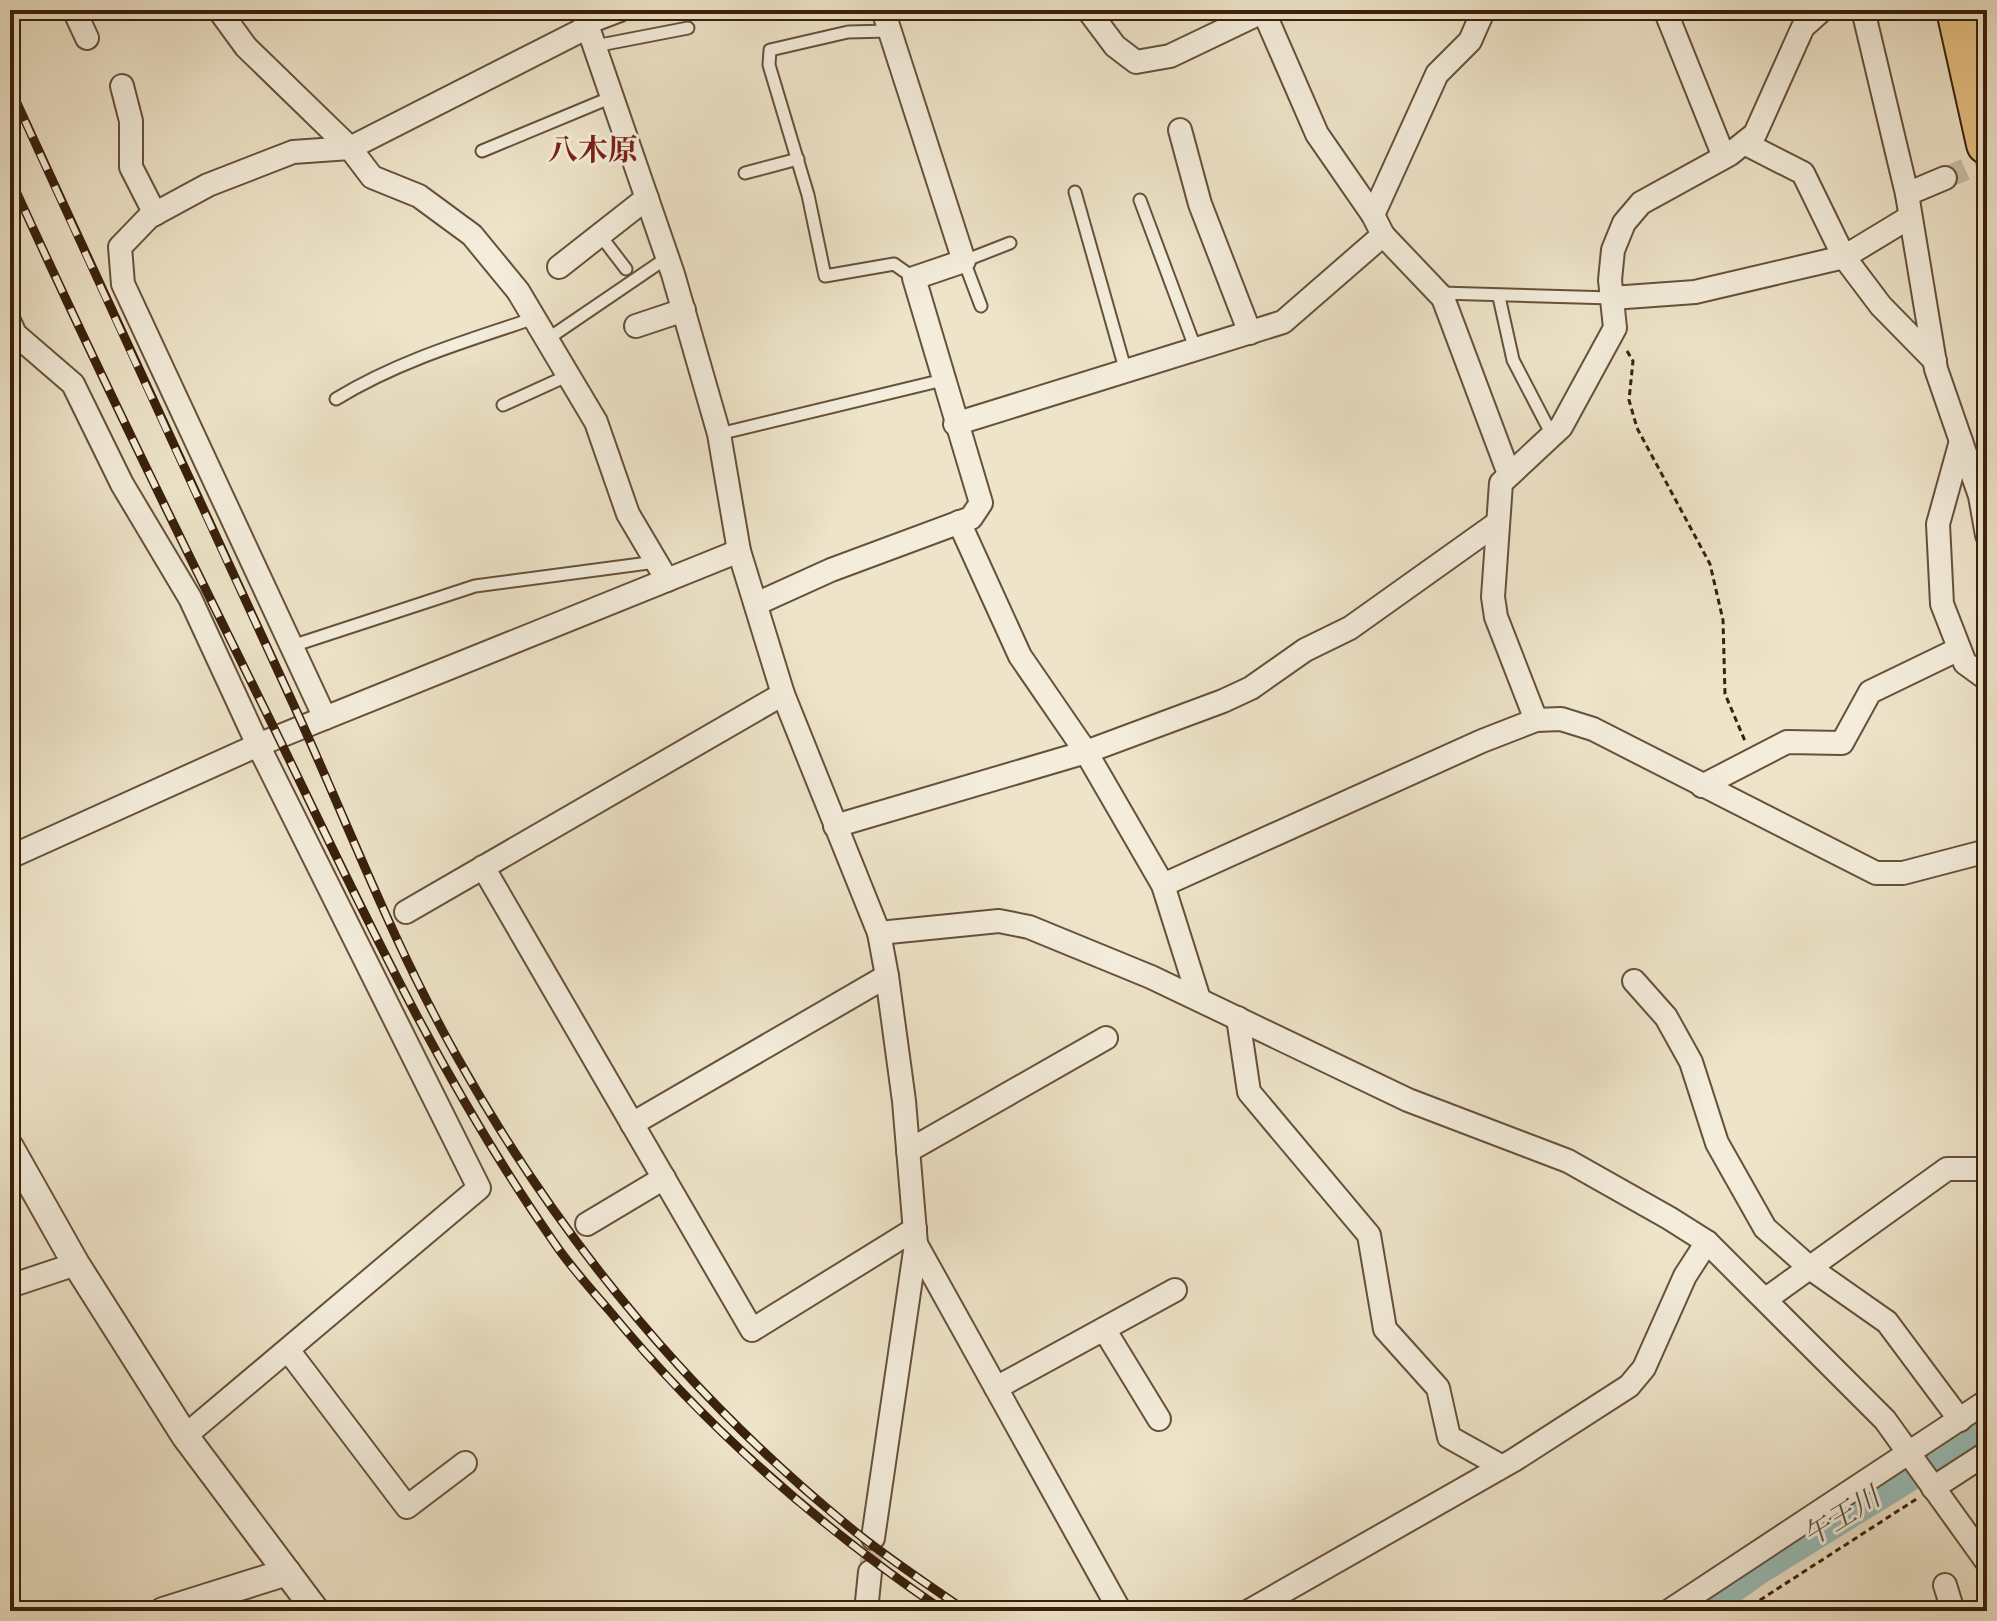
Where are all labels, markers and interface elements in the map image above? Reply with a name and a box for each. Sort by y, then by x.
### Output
district label: 八木原 [548,132,638,169]
water label: 午王川 [1797,1479,1889,1554]

